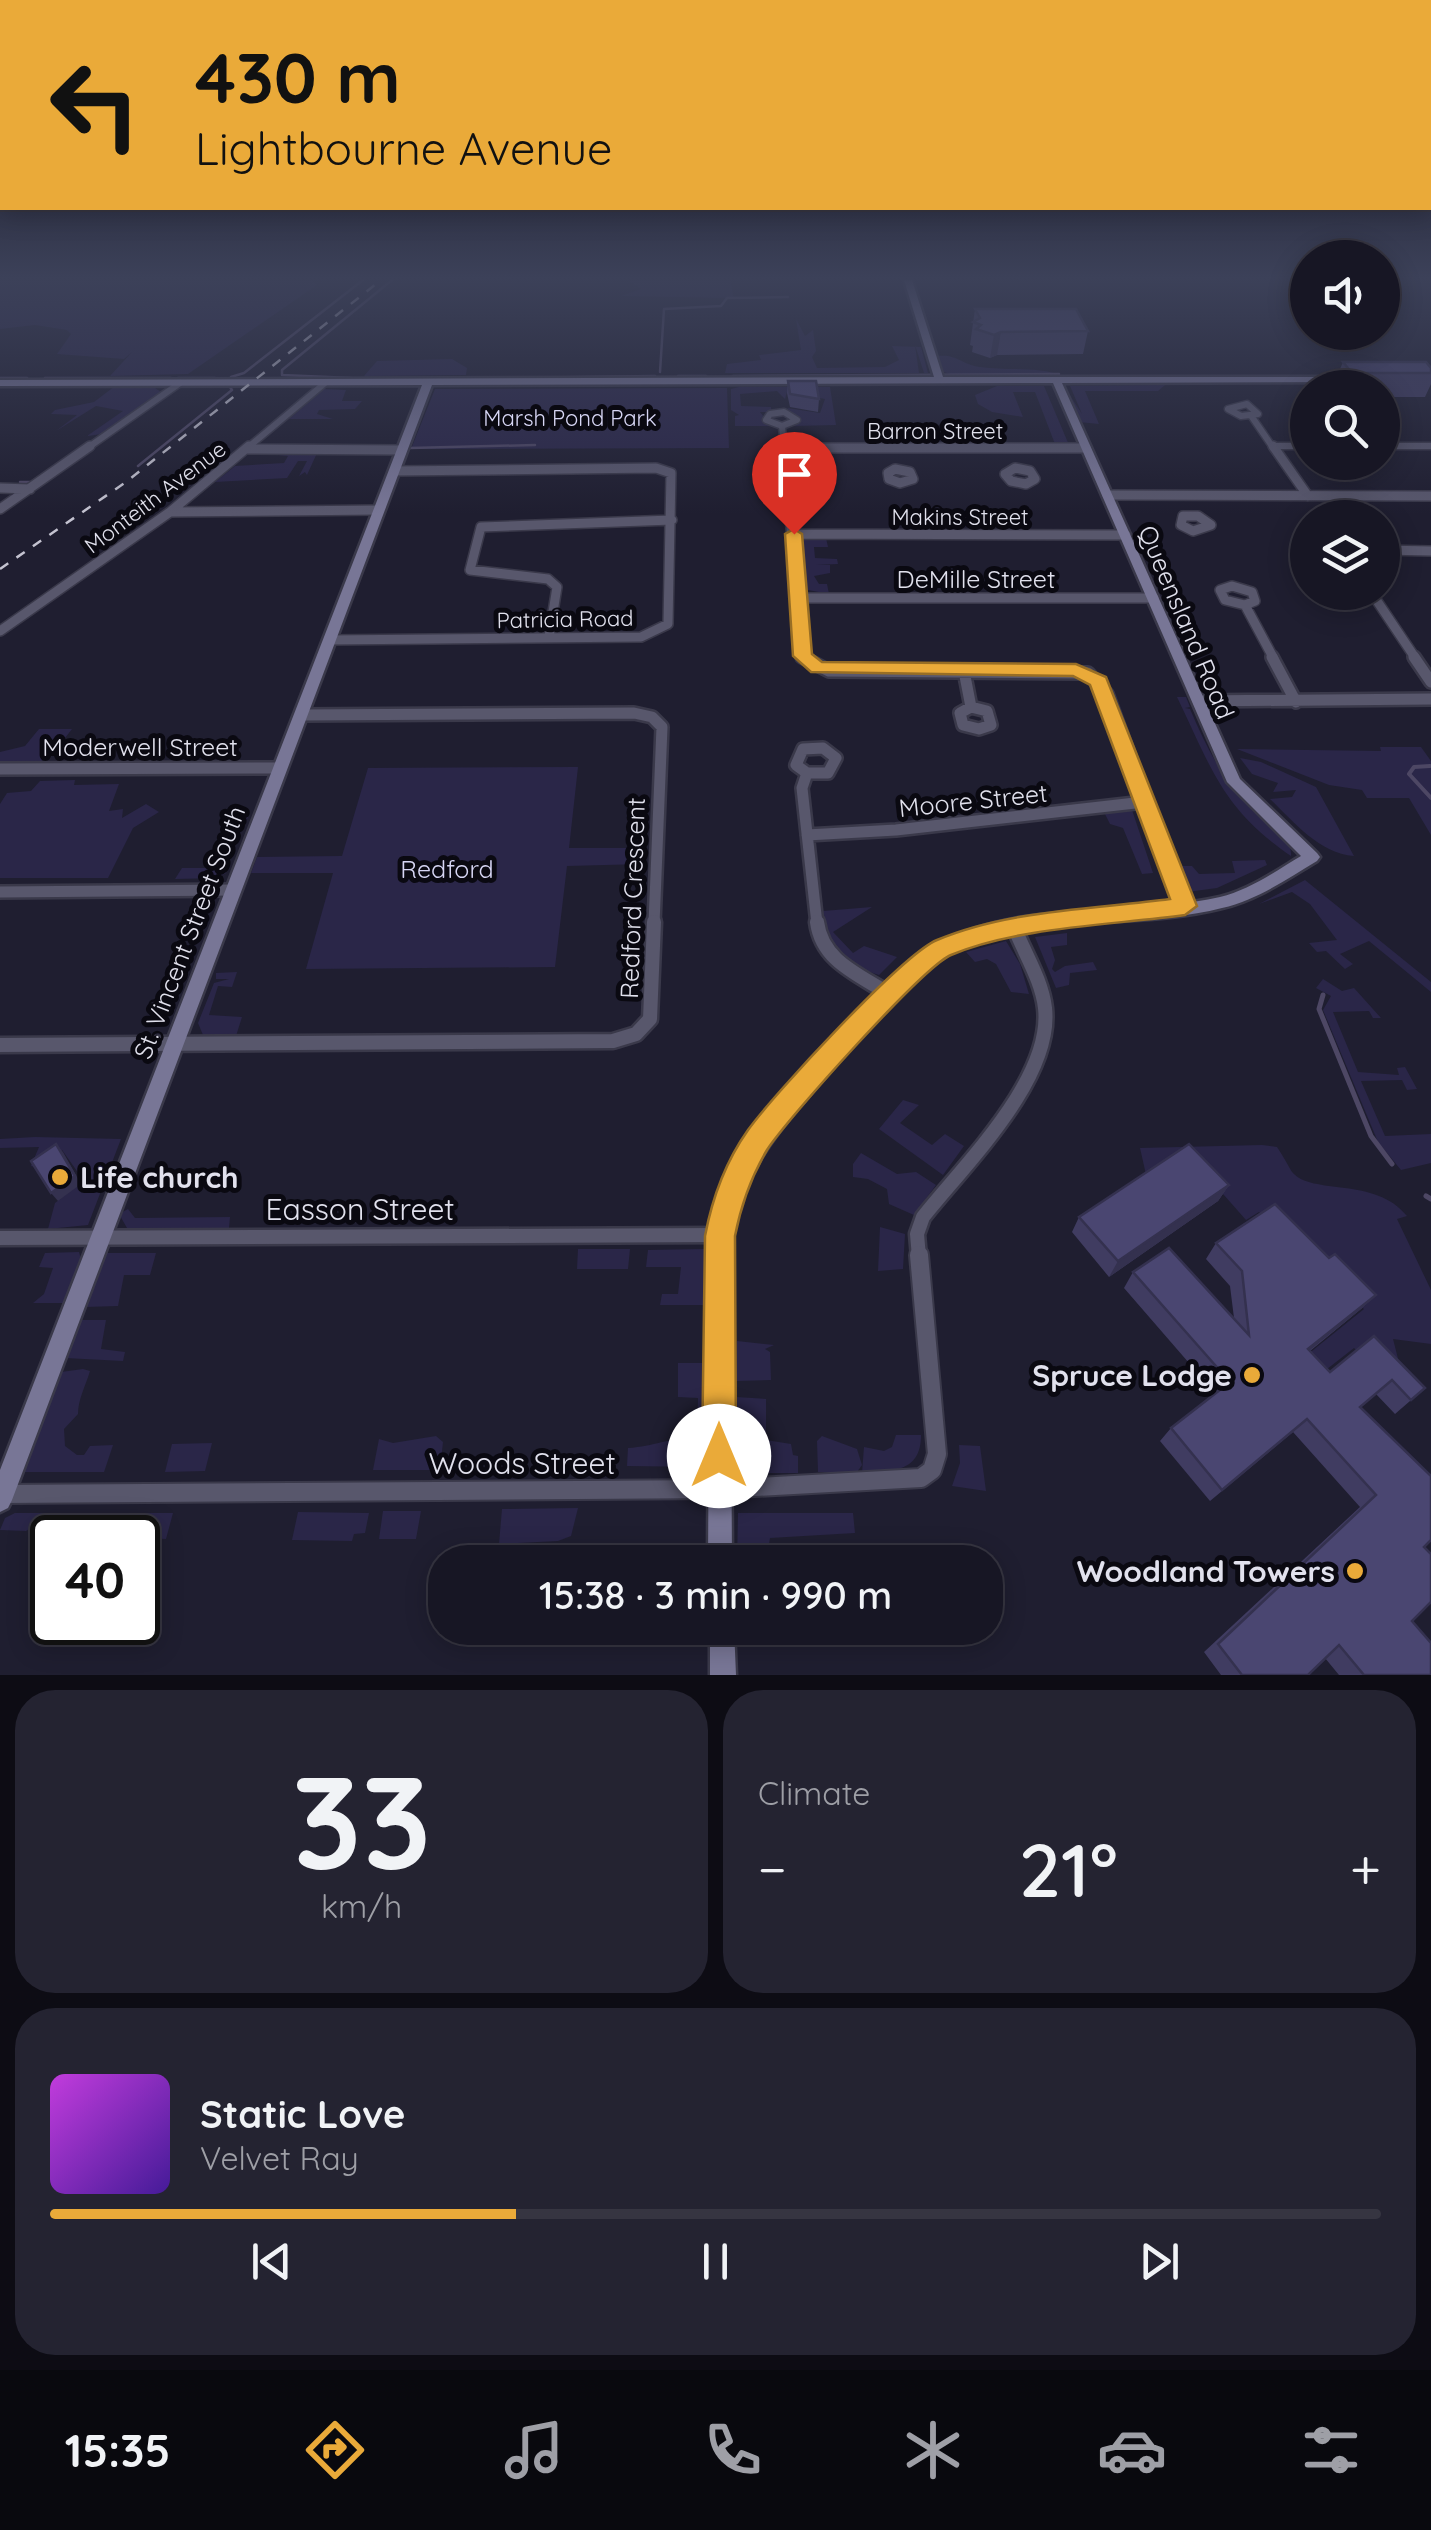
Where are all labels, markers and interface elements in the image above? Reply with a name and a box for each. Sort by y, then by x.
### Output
text: 430 m [195,33,401,121]
icon: left [30,40,160,170]
text: Lightbourne Avenue [195,120,612,176]
map controls [1290,240,1400,610]
button: sound [1290,240,1400,350]
button: search [1290,370,1400,480]
park label: Marsh Pond Park [483,404,657,432]
street label: Barron Street [867,417,1003,445]
pin [752,432,837,535]
street label: Monteith Avenue [79,435,231,559]
icon: arrive [767,447,822,502]
button: layers [1290,500,1400,610]
street label: Makins Street [891,503,1029,531]
street label: Queensland Road [1132,520,1242,724]
street label: DeMille Street [897,563,1055,594]
street label: Patricia Road [496,604,634,634]
street label: Moderwell Street [42,731,238,762]
street label: Moore Street [897,777,1049,823]
street label: Redford Crescent [613,797,651,999]
street label: St. Vincent Street South [126,801,252,1063]
park label: Redford [400,853,494,884]
place label: Life church [80,1158,239,1196]
marker: Life church [49,1166,71,1188]
street label: Easson Street [266,1190,455,1228]
place label: Spruce Lodge [1032,1356,1232,1394]
marker: Spruce Lodge [1241,1364,1263,1386]
position arrow [667,1404,771,1508]
street label: Woods Street [428,1444,616,1482]
speed limit sign: 40 [30,1515,160,1645]
place label: Woodland Towers [1077,1552,1335,1590]
marker: Woodland Towers [1344,1560,1366,1582]
text: 15:38 · 3 min · 990 m [539,1571,892,1619]
text: 33 [292,1739,431,1902]
text: Climate [758,1773,870,1813]
text: 21° [1019,1822,1118,1916]
text: − [758,1834,787,1903]
text: + [1350,1834,1381,1903]
text: km/h [321,1886,402,1926]
text: Static Love [200,2090,405,2138]
text: Velvet Ray [200,2138,359,2178]
icon: previous [244,2234,299,2289]
icon: pause [688,2234,743,2289]
icon: next [1132,2234,1187,2289]
icon: directions [300,2415,370,2485]
icon: music [499,2415,569,2485]
icon: phone [698,2415,768,2485]
icon: climate [898,2415,968,2485]
icon: car [1097,2415,1167,2485]
icon: filters [1296,2415,1366,2485]
text: 15:35 [65,2422,170,2478]

